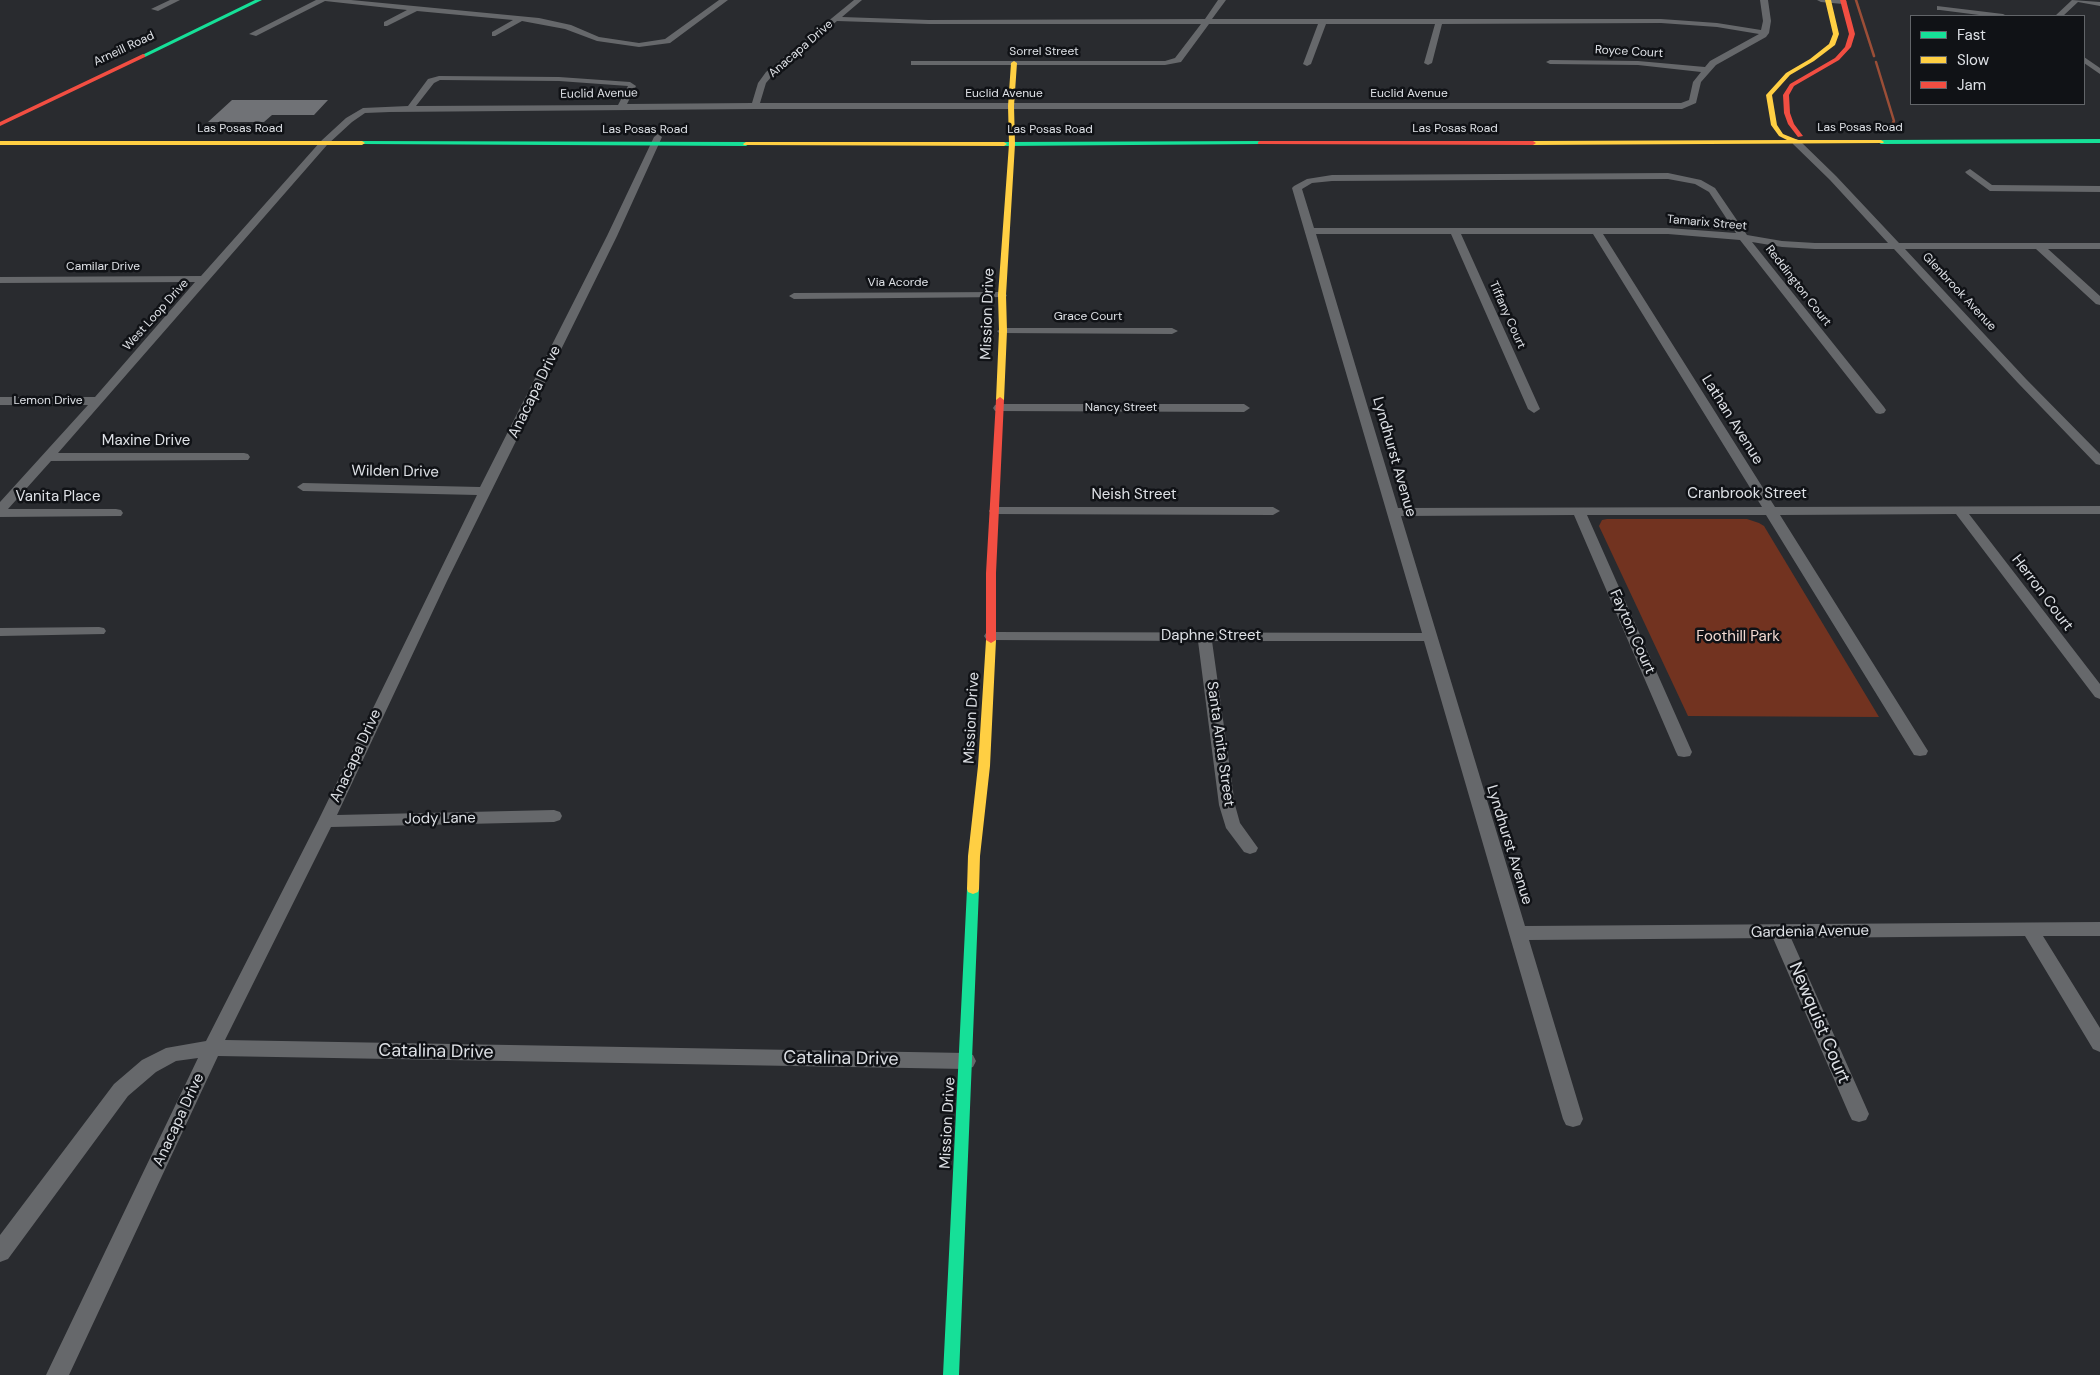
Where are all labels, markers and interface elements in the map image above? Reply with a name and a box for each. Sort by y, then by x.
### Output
legend [1910,15,2085,105]
street label: Anacapa Drive [766,17,836,81]
text: Fast [1957,25,1986,45]
street label: Arneill Road [91,29,157,69]
street label: Royce Court [1595,43,1663,61]
street label: Sorrel Street [1009,45,1079,59]
text: Slow [1957,50,1989,70]
text: Jam [1957,75,1986,95]
street label: Euclid Avenue [560,86,638,102]
street label: Euclid Avenue [965,87,1043,101]
street label: Euclid Avenue [1370,87,1448,101]
street label: Las Posas Road [1817,121,1903,135]
street label: Las Posas Road [197,122,283,136]
street label: Las Posas Road [1412,122,1498,136]
street label: Las Posas Road [602,123,688,137]
street label: Las Posas Road [1007,123,1093,137]
street label: Tamarix Street [1666,212,1748,234]
street label: Reddington Court [1762,243,1834,329]
street label: Glenbrook Avenue [1919,250,1999,334]
street label: Camilar Drive [66,260,140,274]
street label: Mission Drive [977,268,999,360]
street label: West Loop Drive [120,276,192,354]
street label: Via Acorde [868,276,928,290]
street label: Tiffany Court [1486,279,1528,351]
street label: Grace Court [1054,310,1122,324]
street label: Anacapa Drive [505,343,565,441]
street label: Lathan Avenue [1697,372,1767,468]
street label: Lemon Drive [13,394,83,408]
street label: Lyndhurst Avenue [1368,395,1420,519]
street label: Nancy Street [1085,401,1157,415]
street label: Maxine Drive [102,432,190,450]
street label: Wilden Drive [351,462,439,482]
street label: Cranbrook Street [1687,485,1807,503]
street label: Neish Street [1091,486,1177,504]
street label: Vanita Place [16,488,100,506]
street label: Herron Court [2008,551,2076,635]
street label: Fayton Court [1605,587,1659,677]
street label: Daphne Street [1161,627,1261,645]
park label: Foothill Park [1696,628,1780,646]
street label: Mission Drive [961,672,983,764]
street label: Santa Anita Street [1202,680,1238,808]
street label: Anacapa Drive [327,707,385,805]
street label: Lyndhurst Avenue [1482,783,1536,907]
street label: Jody Lane [404,809,476,829]
street label: Gardenia Avenue [1751,922,1869,942]
street label: Newquist Court [1784,959,1854,1087]
street label: Catalina Drive [378,1040,494,1064]
street label: Catalina Drive [783,1047,899,1071]
street label: Anacapa Drive [150,1071,208,1169]
street label: Mission Drive [937,1077,959,1169]

